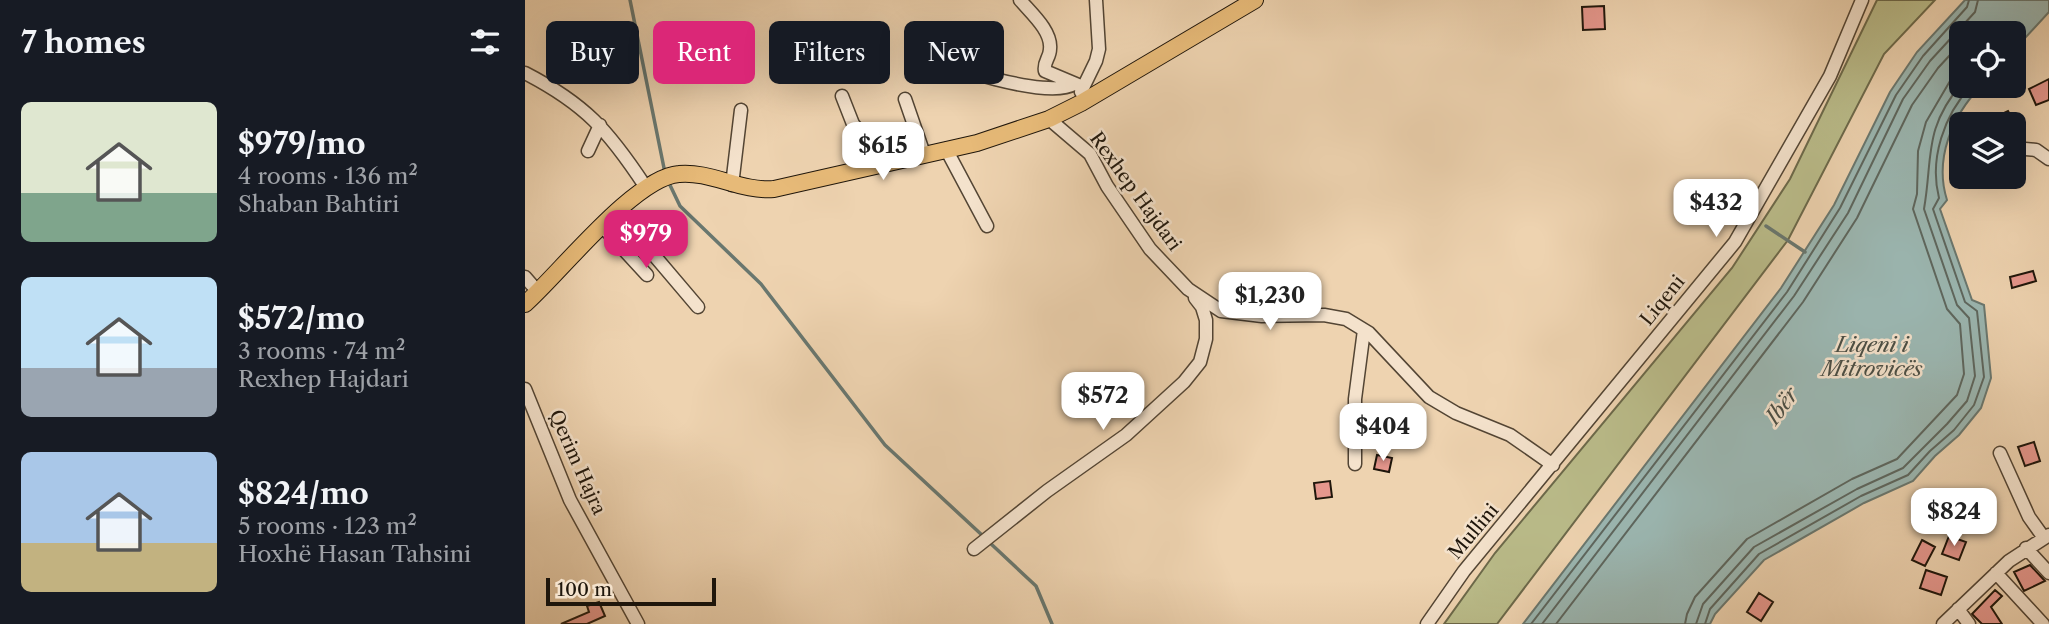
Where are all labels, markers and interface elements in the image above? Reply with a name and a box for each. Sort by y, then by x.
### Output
chip: Buy [546,21,639,84]
chip: Rent [653,21,755,84]
chip: Filters [769,21,890,84]
chip: New [904,21,1004,84]
map controls [1949,21,2026,189]
button: locate [1949,21,2026,98]
icon: filters [466,23,504,61]
text: 7 homes [21,24,146,61]
button: layers [1949,112,2026,189]
pin: $615 [842,122,924,182]
text: $979/mo [238,125,366,162]
street label: Rexhep Hajdari [1085,127,1186,255]
icon: home [77,130,161,214]
text: $615 [858,131,908,159]
text: 4 rooms · 136 m² [238,162,418,190]
pin: $432 [1675,180,1757,239]
text: $432 [1689,188,1743,216]
text: Shaban Bahtiri [238,190,399,218]
pin: $979 [605,210,687,270]
text: $979 [620,219,672,247]
street label: Liqeni [1635,270,1690,330]
pin: $1,230 [1213,272,1327,332]
text: $1,230 [1235,281,1305,309]
text: $572/mo [238,300,365,337]
icon: home [77,305,161,389]
water label: Liqeni i Mitrovicës [1818,332,1923,381]
text: 3 rooms · 74 m² [238,337,405,365]
text: Rexhep Hajdari [238,365,409,393]
pin: $572 [1062,372,1144,432]
text: $572 [1077,381,1129,409]
water label: Ibër [1759,381,1804,431]
pin: $404 [1342,404,1424,463]
street label: Qerim Hajra [544,406,611,518]
text: $404 [1356,412,1410,440]
text: $824/mo [238,475,369,512]
icon: home [77,480,161,564]
pin: $824 [1913,489,1995,548]
text: $824 [1927,497,1981,525]
street label: Mullini [1444,499,1503,564]
text: 5 rooms · 123 m² [238,512,417,540]
text: Hoxhë Hasan Tahsini [238,540,471,568]
scale bar [546,575,716,607]
text: 100 m [557,578,612,601]

